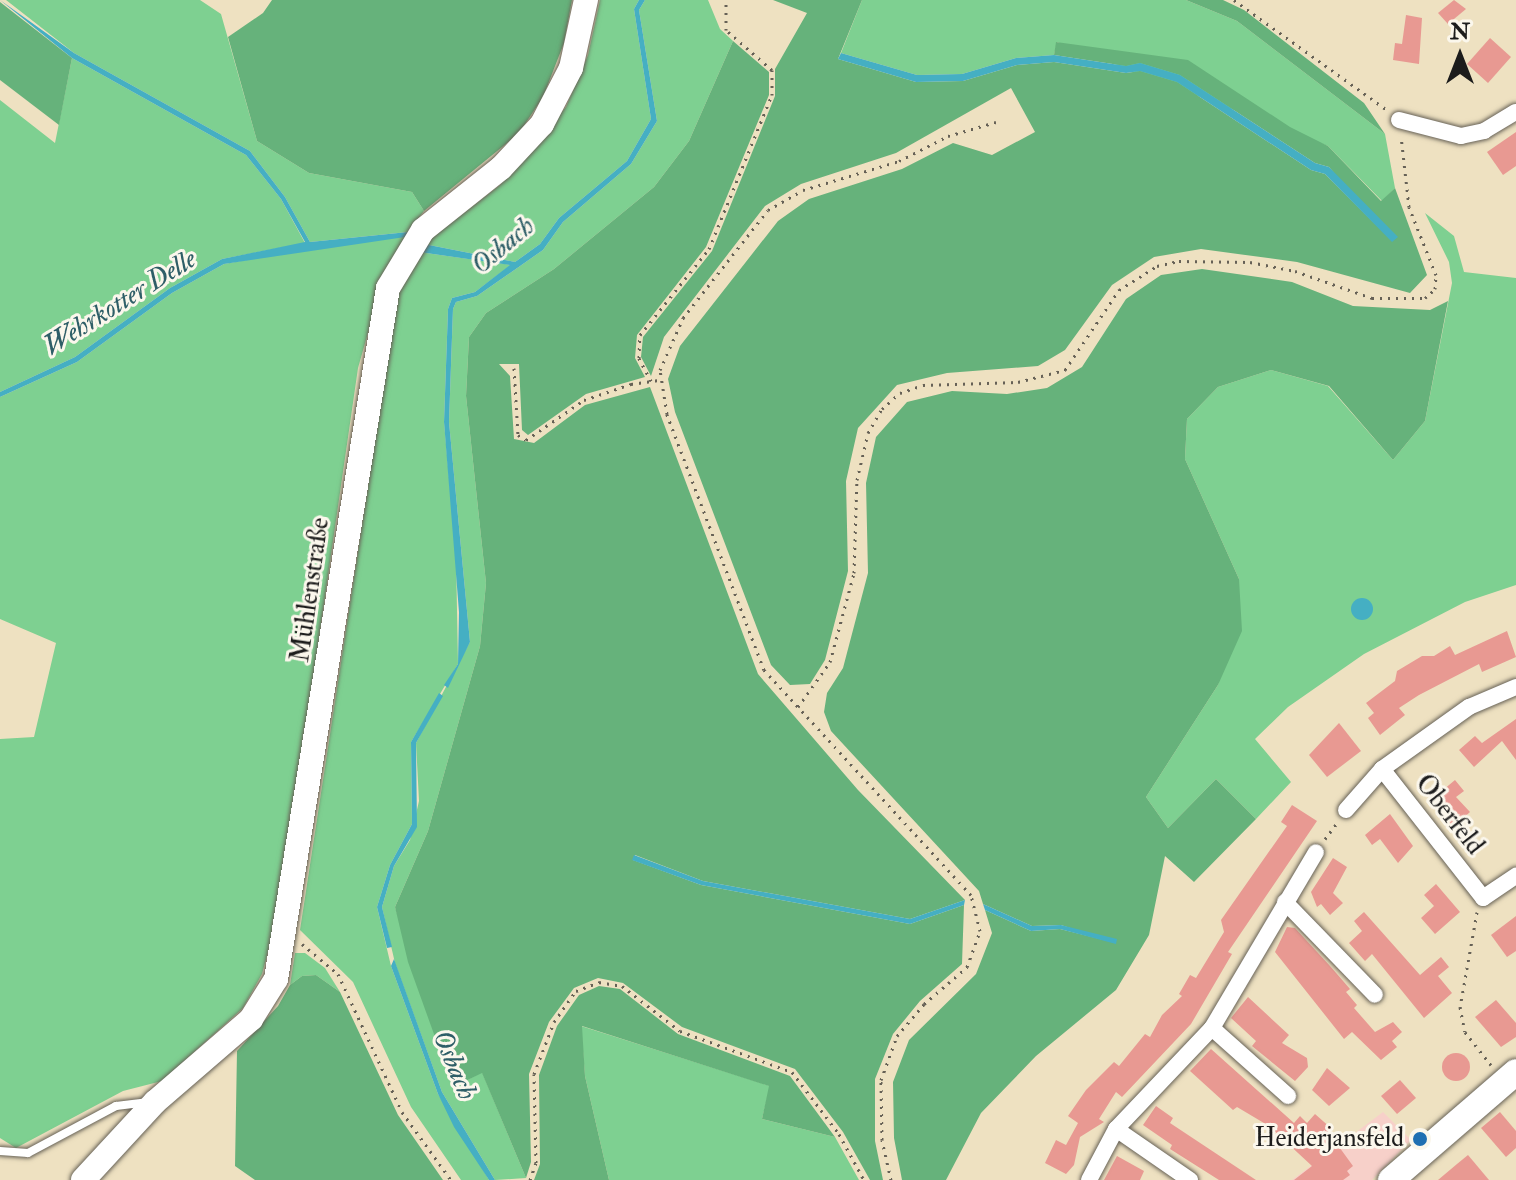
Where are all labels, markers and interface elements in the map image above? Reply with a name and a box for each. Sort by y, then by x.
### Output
north arrow [1420,16,1500,96]
text: N [1450,18,1470,46]
water label: Osbach [464,210,542,282]
water label: Wehrkotter Delle [37,243,203,363]
street label: Mühlenstraße [285,516,337,664]
street label: Oberfeld [1408,769,1490,861]
water label: Osbach [424,1025,484,1105]
place label: Heiderjansfeld [1254,1123,1404,1155]
marker: Heiderjansfeld [1411,1130,1429,1148]

